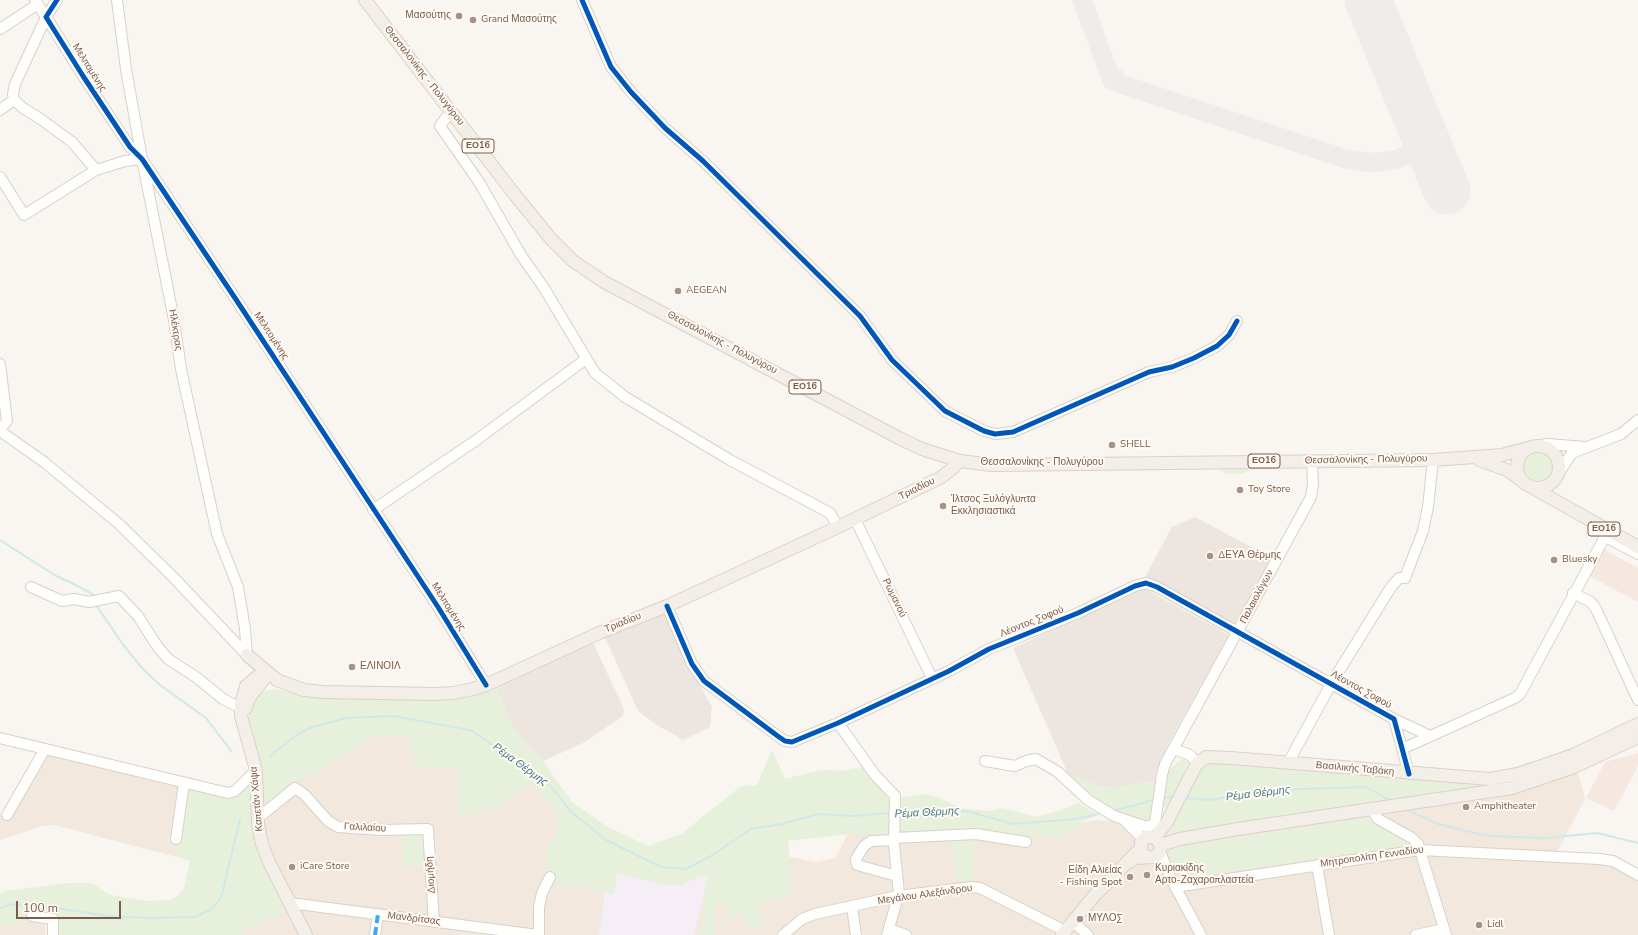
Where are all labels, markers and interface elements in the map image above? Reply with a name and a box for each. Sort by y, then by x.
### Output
place label: Μασούτης [405,10,451,22]
marker: Μασούτης [454,11,464,21]
place label: Grand Μασούτης [481,14,557,26]
marker: Grand Μασούτης [468,15,478,25]
street label: Θεσσαλονίκης - Πολυγύρου [381,24,467,128]
street label: Μελπομένης [69,42,109,94]
road number: ΕΟ16 [462,139,494,153]
place label: AEGEAN [686,285,727,297]
marker: AEGEAN [673,286,683,296]
street label: Ηλέκτρας [166,308,184,352]
street label: Θεσσαλονίκης - Πολυγύρου [665,309,779,377]
street label: Μελπομένης [251,310,291,362]
road number: ΕΟ16 [789,380,821,394]
place label: SHELL [1120,439,1150,451]
marker: SHELL [1107,440,1117,450]
street label: Θεσσαλονίκης - Πολυγύρου [1305,453,1427,467]
road number: ΕΟ16 [1248,454,1280,468]
street label: Θεσσαλονίκης - Πολυγύρου [981,457,1103,469]
street label: Τριαδίου [897,475,937,503]
place label: Toy Store [1248,484,1290,496]
marker: Toy Store [1235,485,1245,495]
place label: Ίλτσος Ξυλόγλυπτα Εκκλησιαστικά [951,494,1036,518]
marker: Ίλτσος Ξυλόγλυπτα Εκκλησιαστικά [938,501,948,511]
road number: ΕΟ16 [1588,522,1620,536]
place label: ΔΕΥΑ Θέρμης [1218,550,1281,562]
marker: ΔΕΥΑ Θέρμης [1205,551,1215,561]
place label: Bluesky [1562,554,1597,566]
marker: Bluesky [1549,555,1559,565]
street label: Παλαιολόγων [1238,568,1276,626]
street label: Ρωμανού [879,577,909,619]
street label: Μελπομένης [428,581,468,633]
street label: Λέοντος Σοφού [998,604,1066,640]
street label: Τριαδίου [603,610,643,636]
place label: ΕΛΙΝΟΙΛ [360,661,401,673]
marker: ΕΛΙΝΟΙΛ [347,662,357,672]
street label: Λέοντος Σοφού [1329,668,1393,712]
water label: Ρέμα Θέρμης [490,741,550,789]
street label: Βασιλικής Ταβάκη [1315,760,1395,778]
street label: Καπετάν Χάψα [248,766,266,832]
water label: Ρέμα Θέρμης [1225,784,1291,804]
place label: Amphitheater [1474,801,1536,813]
marker: Amphitheater [1461,802,1471,812]
water label: Ρέμα Θέρμης [894,805,960,821]
street label: Γαλιλαίου [344,821,386,835]
street label: Μητροπολίτη Γενναδίου [1320,844,1424,870]
street label: Διομήδη [424,856,438,894]
place label: iCare Store [300,861,350,873]
marker: iCare Store [287,862,297,872]
place label: Κυριακίδης Αρτο-Ζαχαροπλαστεία [1155,863,1254,886]
place label: Είδη Αλιείας - Fishing Spot [1059,865,1122,888]
marker: Κυριακίδης Αρτο-Ζαχαροπλαστεία [1142,870,1152,880]
marker: Είδη Αλιείας - Fishing Spot [1125,872,1135,882]
street label: Μεγάλου Αλεξάνδρου [877,882,973,908]
scale bar [18,893,123,919]
text: 100 m [23,900,58,916]
street label: Μανδρίτσας [387,910,441,928]
place label: ΜΥΛΟΣ [1088,913,1123,925]
marker: ΜΥΛΟΣ [1075,914,1085,924]
place label: Lidl [1487,919,1504,931]
marker: Lidl [1474,920,1484,930]

